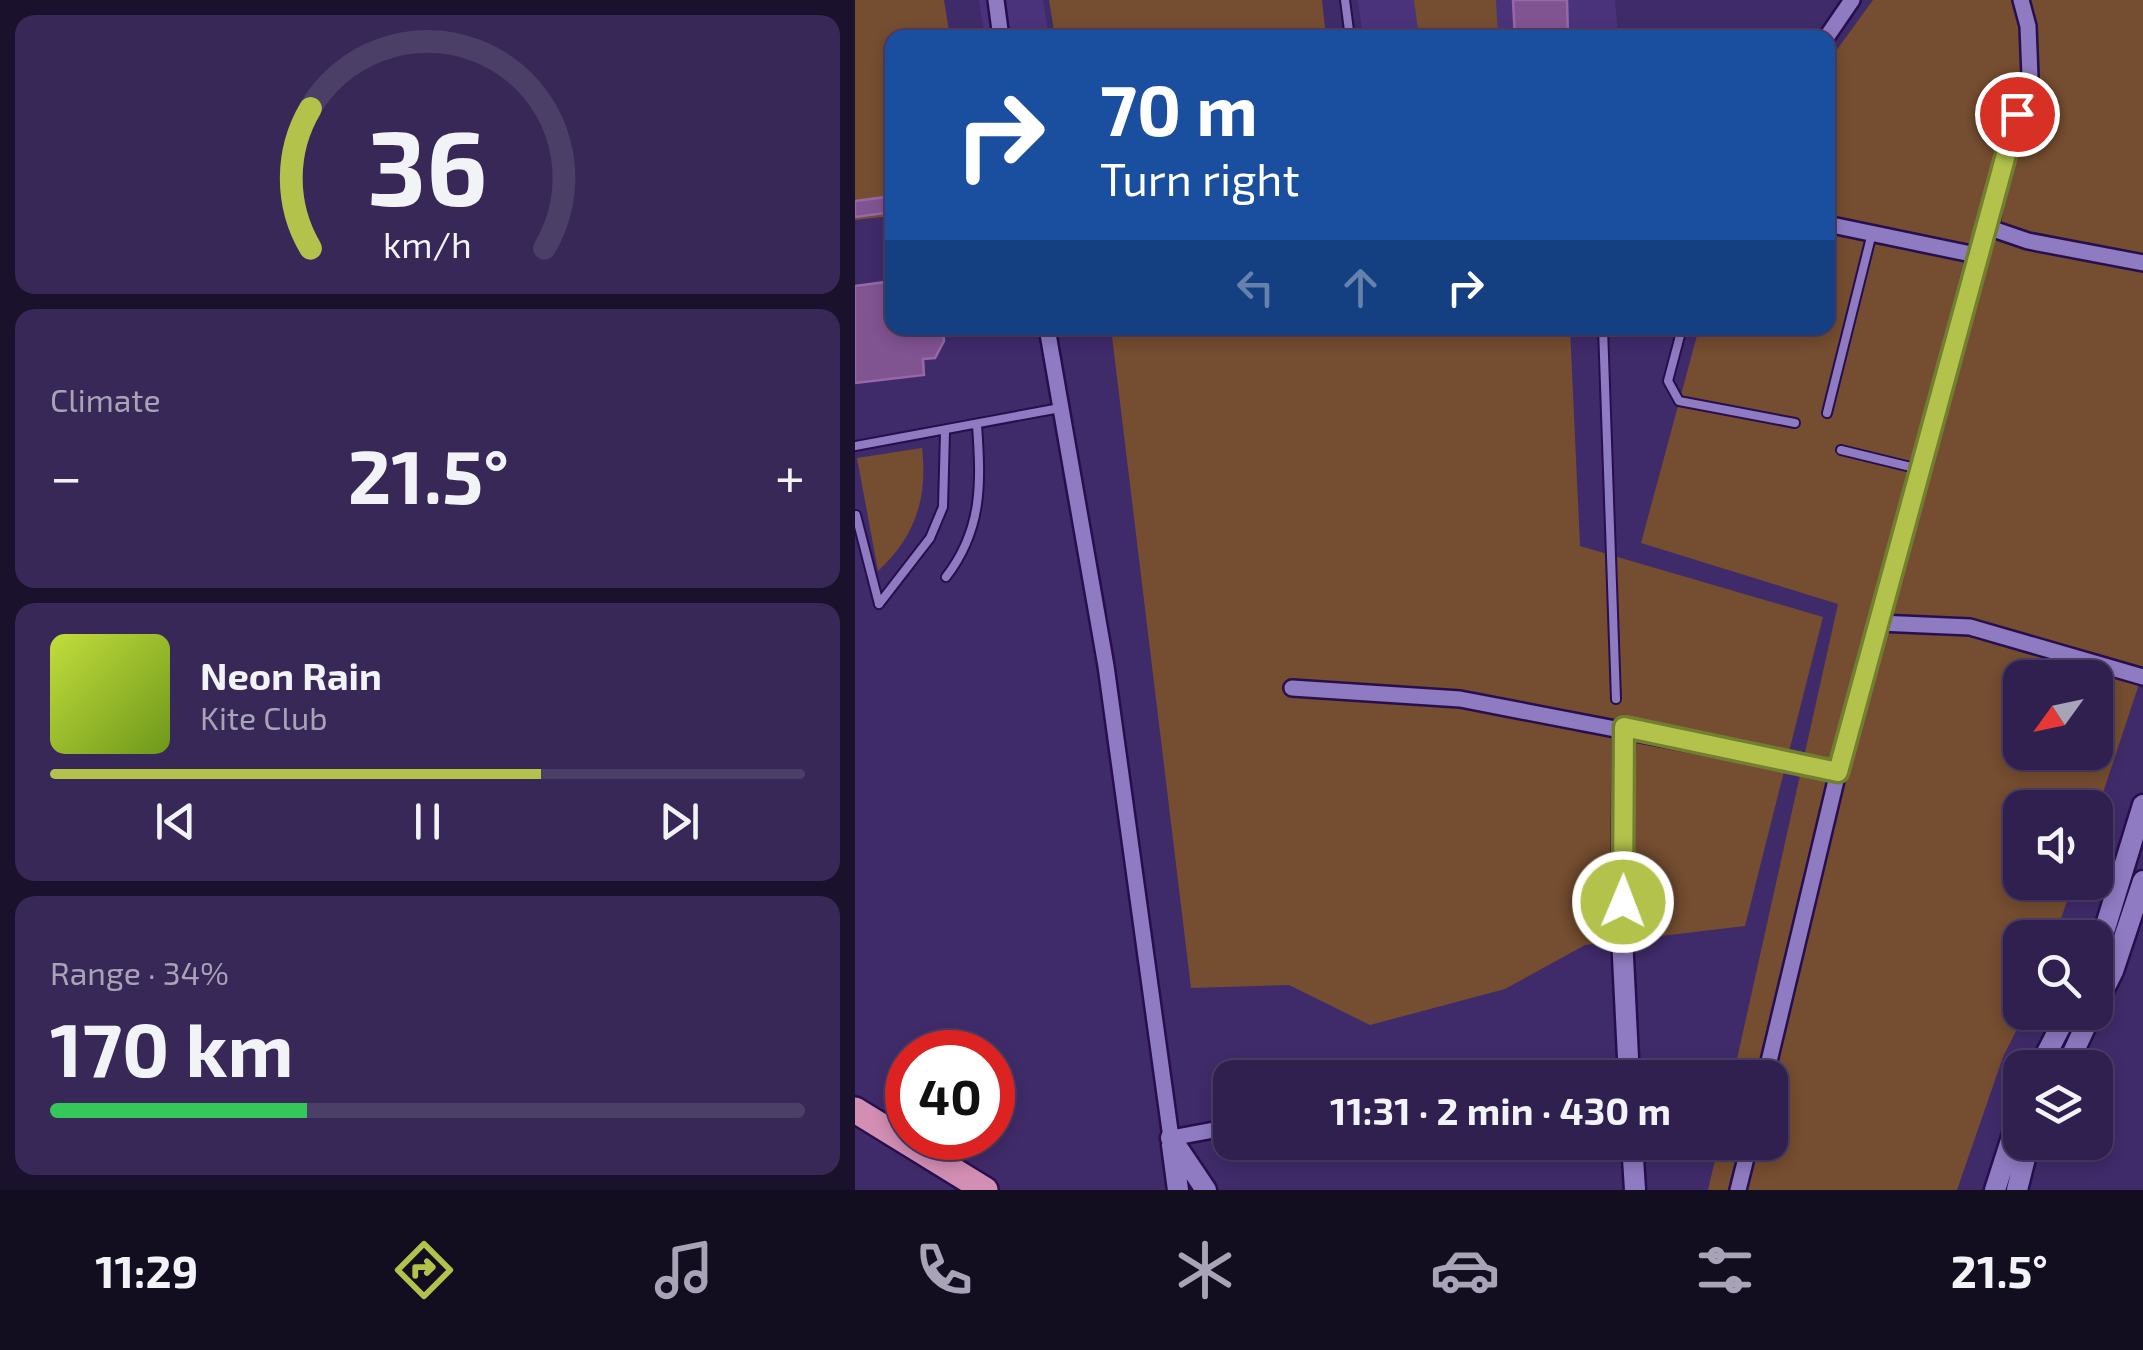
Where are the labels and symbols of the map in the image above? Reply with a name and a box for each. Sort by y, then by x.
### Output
pin [1975,72,2060,157]
north arrow [2003,660,2113,770]
position arrow [1571,850,1675,954]
speed limit sign: 40 [885,1030,1015,1160]

